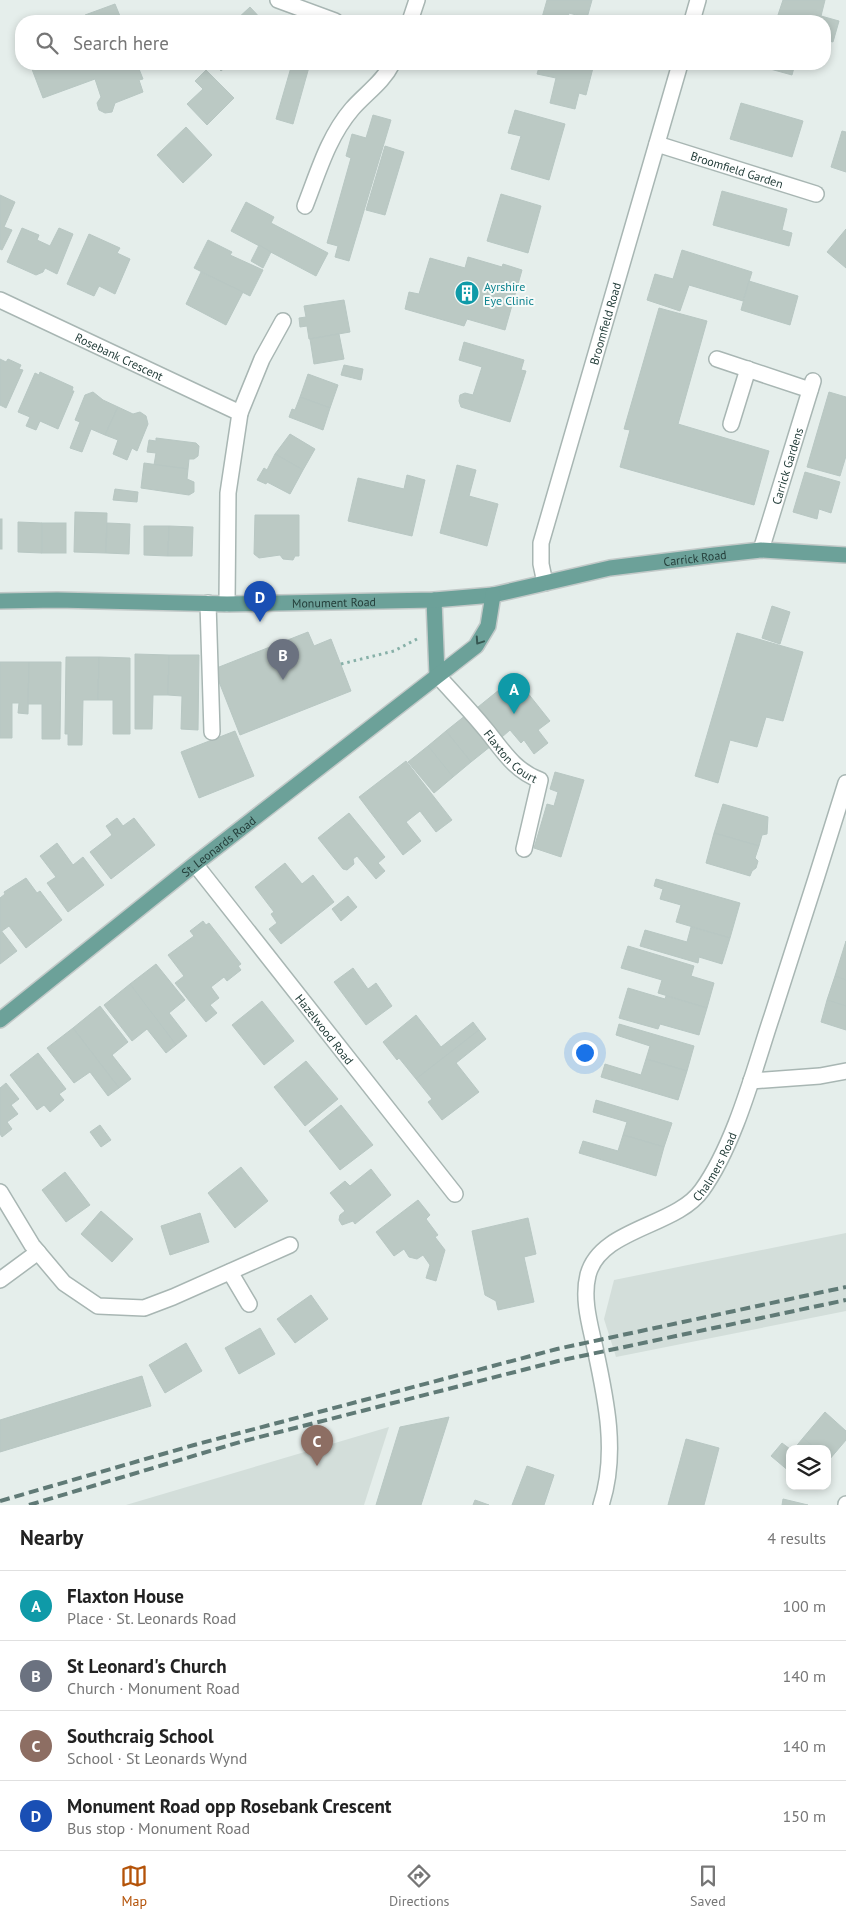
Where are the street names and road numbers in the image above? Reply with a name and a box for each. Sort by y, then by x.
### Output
street label: Broomfield Garden [689,148,785,191]
street label: Broomfield Road [586,281,624,366]
street label: Rosebank Crescent [73,329,166,383]
street label: Carrick Gardens [768,426,806,506]
street label: Carrick Road [663,546,727,569]
street label: Monument Road [292,594,376,610]
street label: Flaxton Court [481,726,540,786]
street label: St. Leonards Road [178,812,258,880]
street label: Hazelwood Road [293,991,357,1067]
street label: Chalmers Road [689,1130,739,1204]

